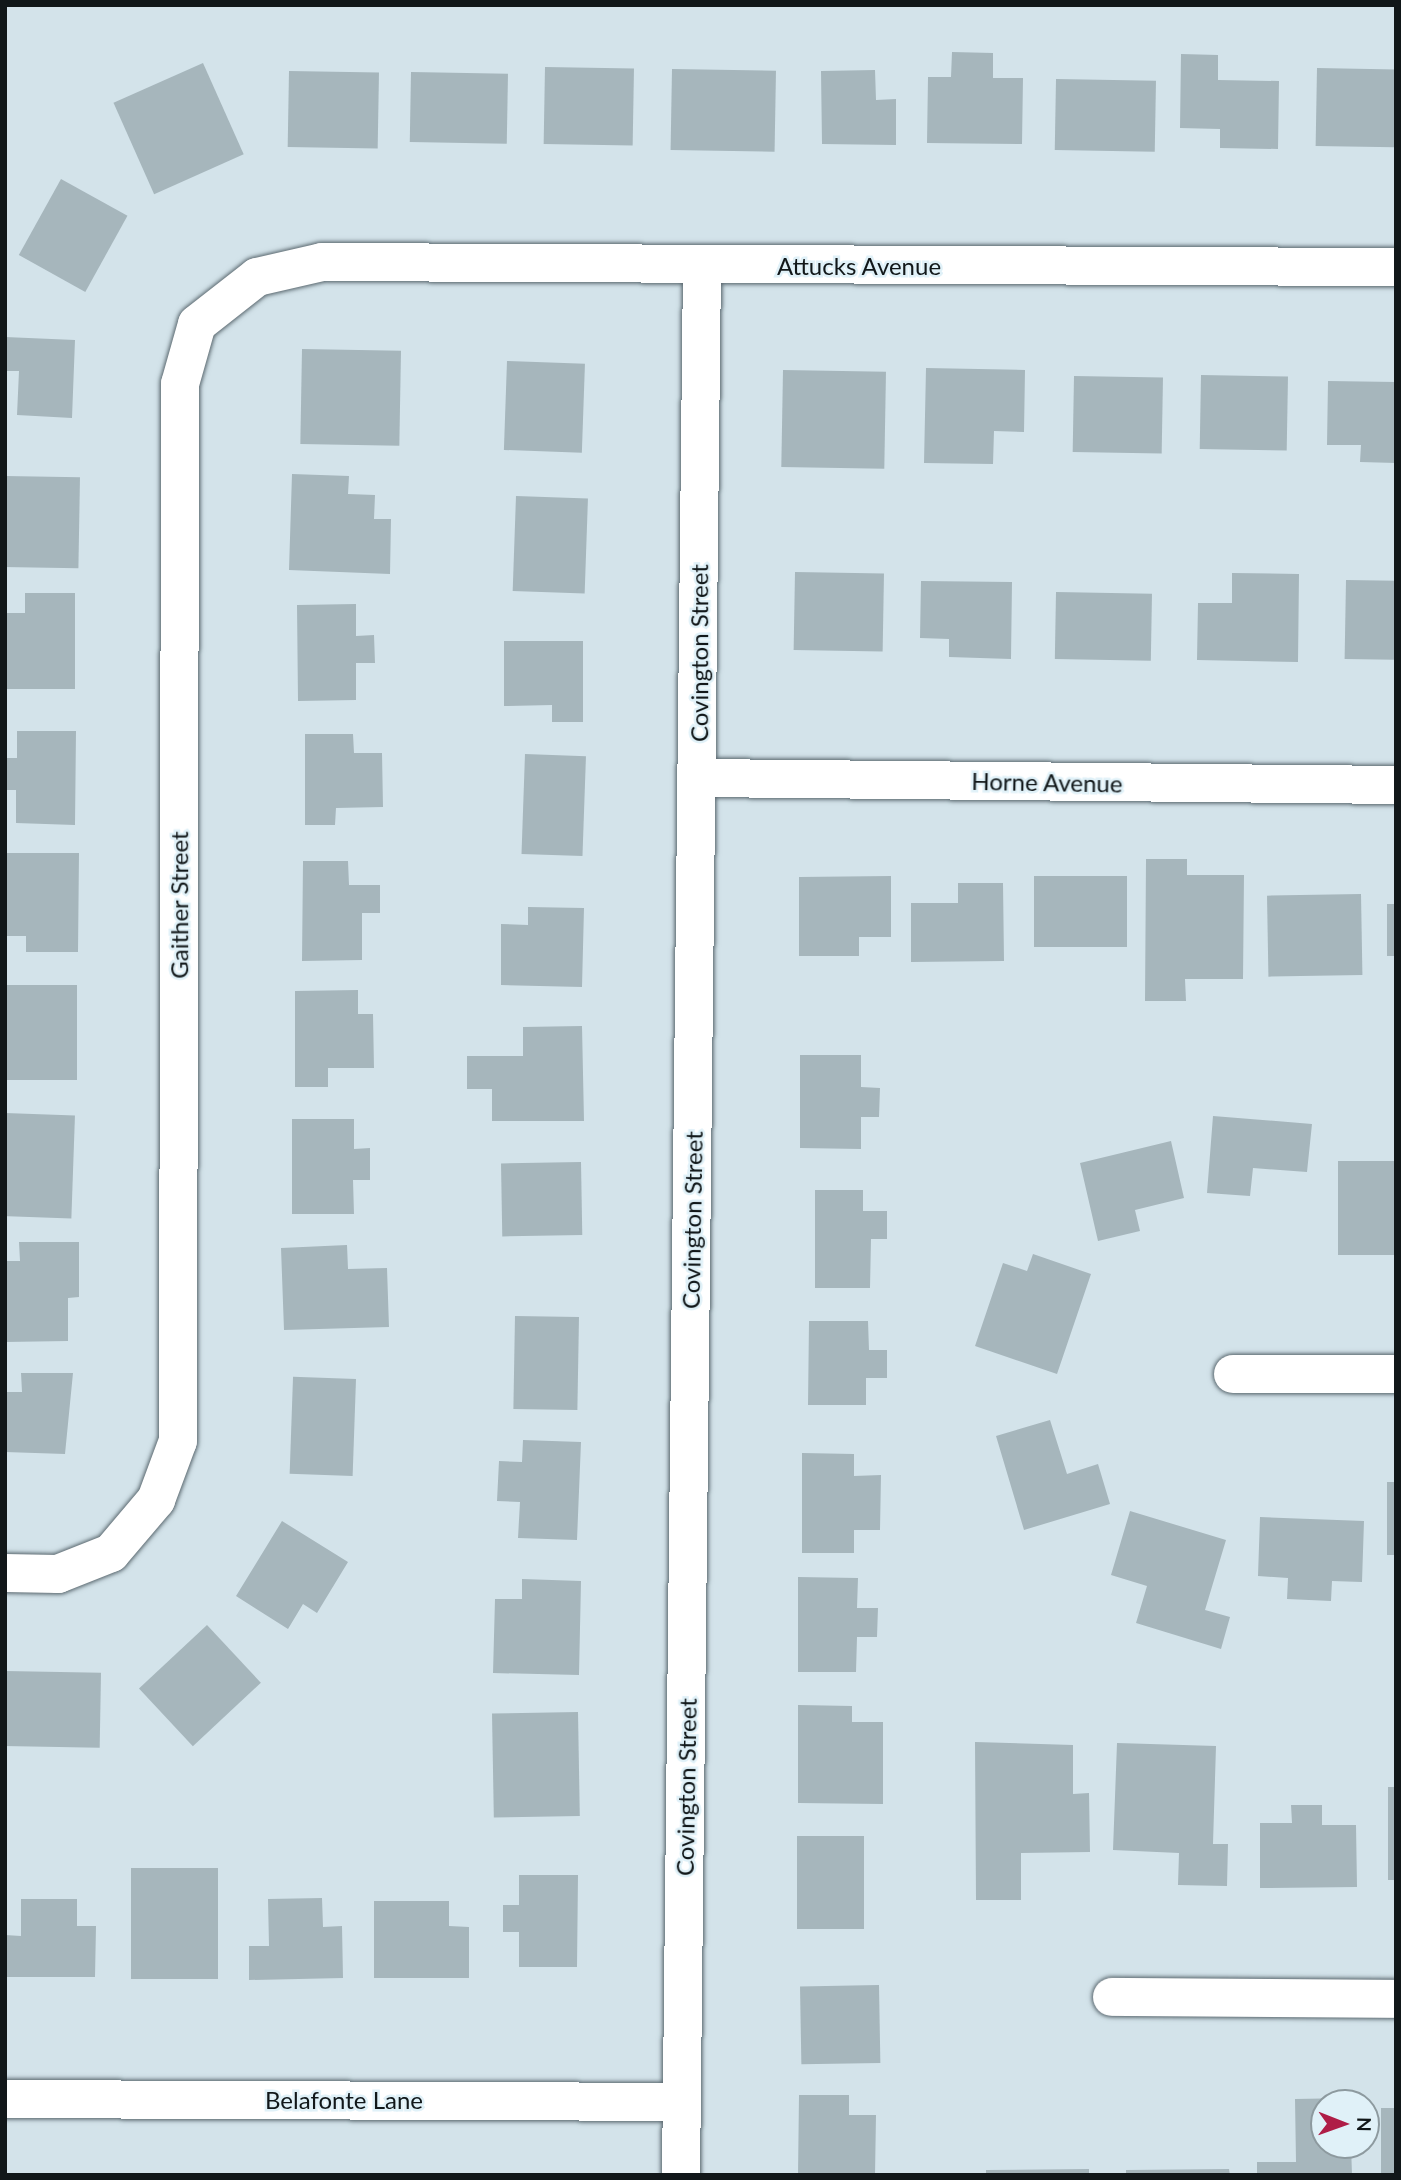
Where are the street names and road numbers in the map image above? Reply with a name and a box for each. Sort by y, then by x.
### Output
street label: Attucks Avenue [777,252,941,280]
street label: Covington Street [685,564,713,742]
street label: Horne Avenue [971,766,1123,798]
street label: Gaither Street [165,831,193,979]
street label: Covington Street [676,1131,708,1309]
street label: Covington Street [670,1698,702,1876]
street label: Belafonte Lane [265,2086,423,2114]

